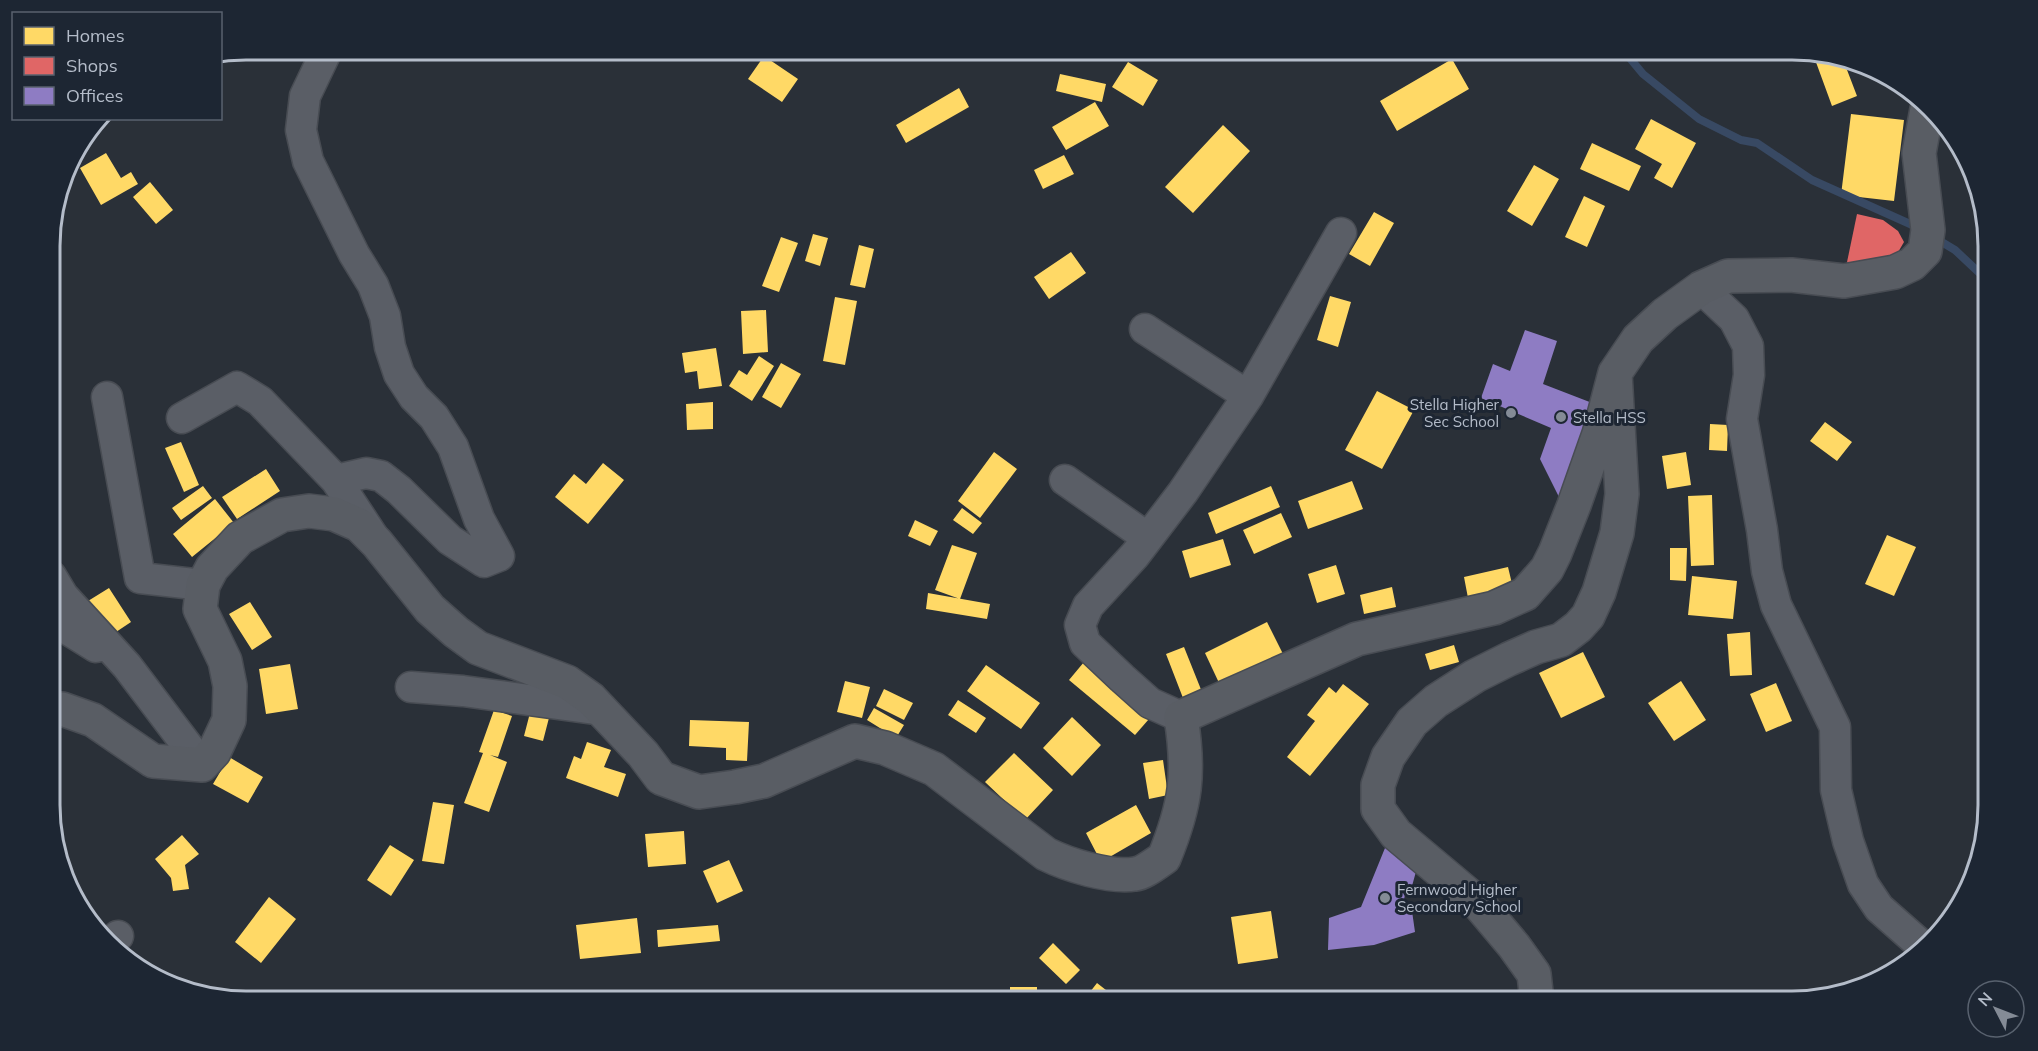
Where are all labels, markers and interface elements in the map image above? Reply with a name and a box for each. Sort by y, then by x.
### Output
legend [12,12,222,120]
text: Homes [66,24,125,47]
text: Shops [66,54,118,77]
text: Offices [66,84,124,107]
place label: Stella Higher Sec School [1410,395,1500,431]
marker: Stella Higher Sec School [1504,406,1518,420]
place label: Stella HSS [1573,408,1646,427]
marker: Stella HSS [1554,410,1568,424]
place label: Fernwood Higher Secondary School [1397,880,1521,916]
marker: Fernwood Higher Secondary School [1378,891,1392,905]
north arrow [1966,979,2026,1039]
text: N [1973,988,1996,1010]

